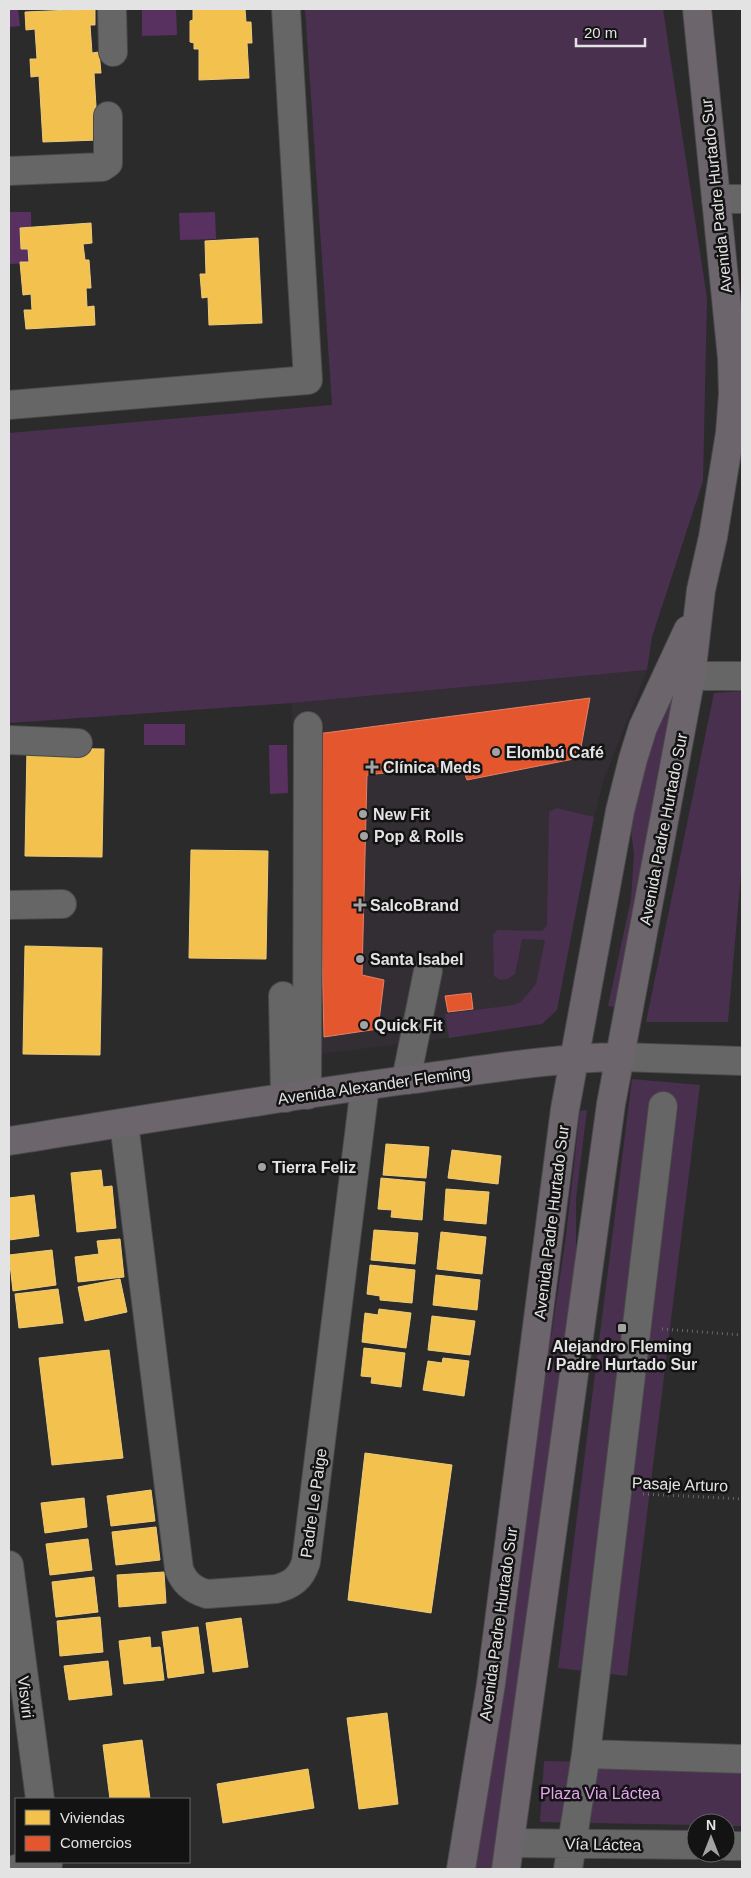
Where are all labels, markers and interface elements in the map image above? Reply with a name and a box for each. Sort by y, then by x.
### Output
scale bar [576,15,645,47]
text: 20 m [584,24,617,41]
street label: Avenida Padre Hurtado Sur [698,97,735,294]
street label: Avenida Padre Hurtado Sur [637,731,691,927]
place label: Elombú Café [506,744,604,761]
marker: Elombú Café [490,746,502,758]
place label: Clínica Meds [383,759,481,776]
marker: Clínica Meds [365,760,379,774]
place label: New Fit [373,806,431,823]
marker: New Fit [357,808,369,820]
place label: Pop & Rolls [374,828,464,845]
marker: Pop & Rolls [358,830,370,842]
place label: SalcoBrand [370,897,459,914]
marker: SalcoBrand [354,899,366,911]
place label: Santa Isabel [370,951,463,968]
marker: Santa Isabel [354,953,366,965]
place label: Quick Fit [374,1017,443,1034]
marker: Quick Fit [358,1019,370,1031]
street label: Avenida Alexander Fleming [277,1064,472,1107]
street label: Avenida Padre Hurtado Sur [531,1123,572,1320]
place label: Tierra Feliz [272,1159,356,1176]
marker: Tierra Feliz [256,1161,268,1173]
marker: Alejandro Fleming / Padre Hurtado Sur [616,1322,628,1334]
place label: Alejandro Fleming / Padre Hurtado Sur [547,1338,697,1373]
street label: Padre Le Paige [297,1447,330,1559]
street label: Pasaje Arturo [632,1474,728,1495]
street label: Avenida Padre Hurtado Sur [476,1525,521,1722]
street label: Visviri [14,1675,37,1719]
park label: Plaza Via Láctea [540,1785,660,1802]
legend [15,1798,190,1863]
text: Viviendas [60,1809,125,1826]
north arrow [686,1813,736,1863]
text: N [706,1817,716,1833]
text: Comercios [60,1834,132,1851]
street label: Vía Láctea [565,1835,641,1854]

